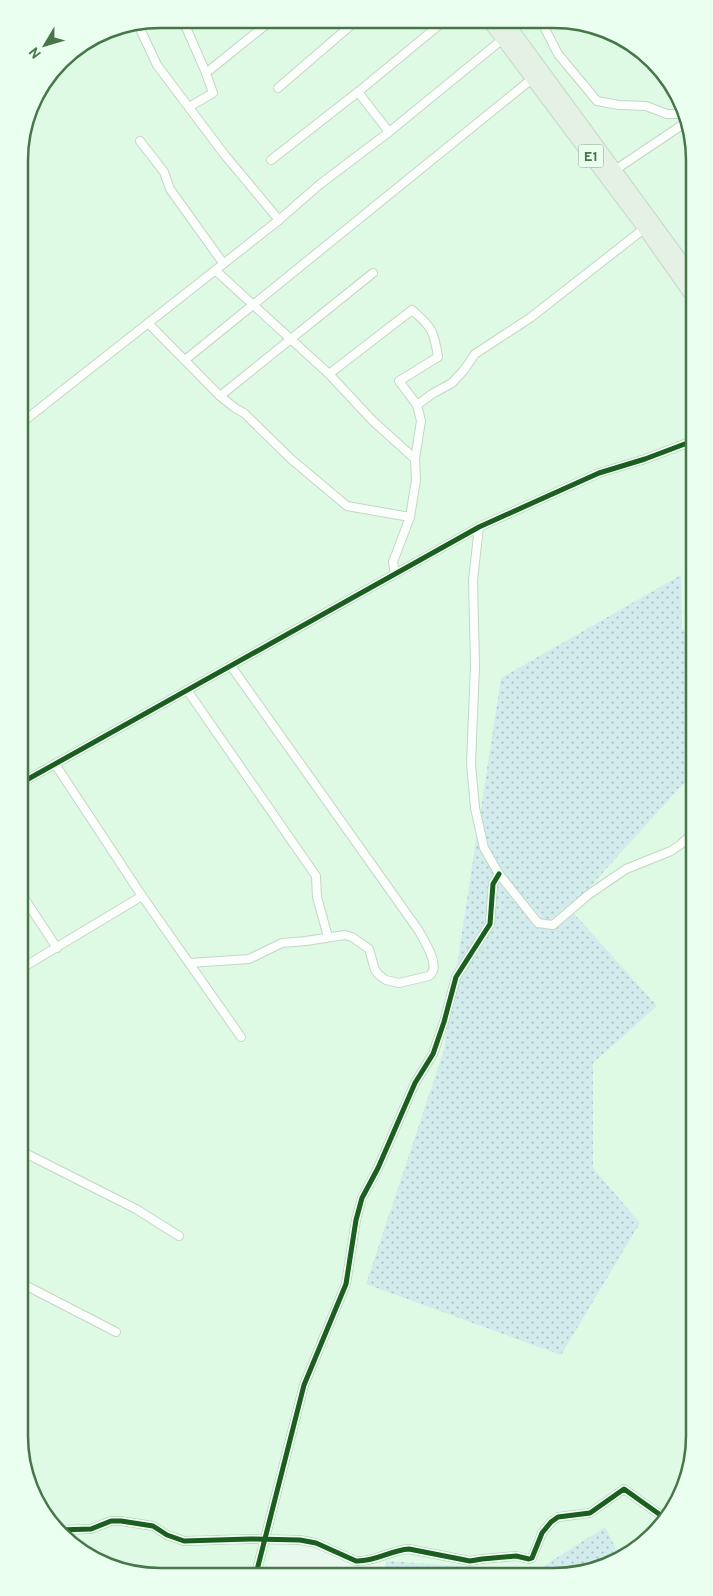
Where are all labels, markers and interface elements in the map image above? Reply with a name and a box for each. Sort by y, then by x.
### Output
north arrow [20,20,70,70]
text: N [26,43,46,61]
road number: E1 [578,144,604,168]

